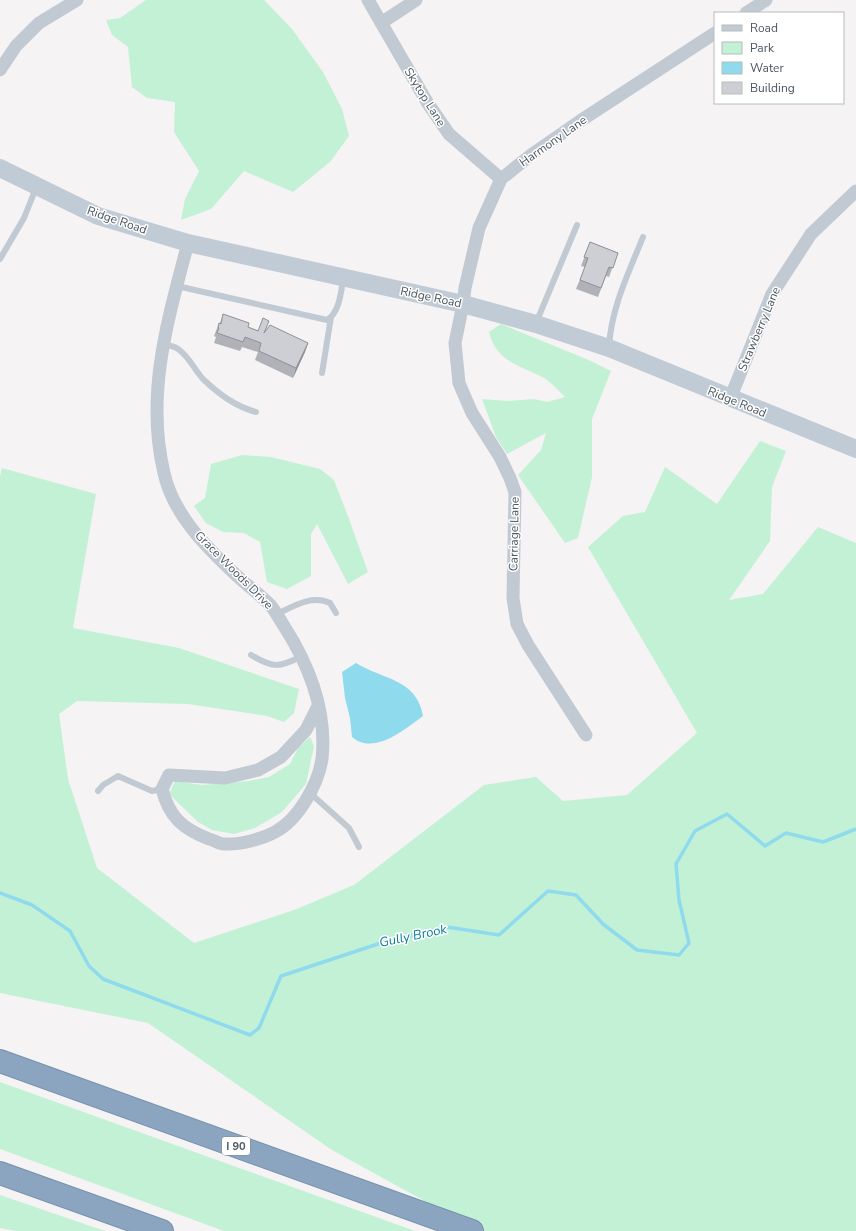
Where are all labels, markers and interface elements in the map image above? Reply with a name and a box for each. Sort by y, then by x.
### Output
legend [714,12,844,104]
text: Road [750,20,778,36]
text: Park [750,40,775,56]
text: Water [750,60,784,76]
street label: Skytop Lane [401,65,449,129]
text: Building [750,80,795,96]
street label: Harmony Lane [516,112,590,170]
street label: Ridge Road [85,202,149,238]
street label: Ridge Road [399,283,463,311]
street label: Strawberry Lane [734,285,784,373]
street label: Ridge Road [705,383,769,421]
street label: Carriage Lane [505,497,523,571]
street label: Grace Woods Drive [191,527,277,613]
water label: Gully Brook [378,920,449,952]
road number: I 90 [222,1137,250,1155]

